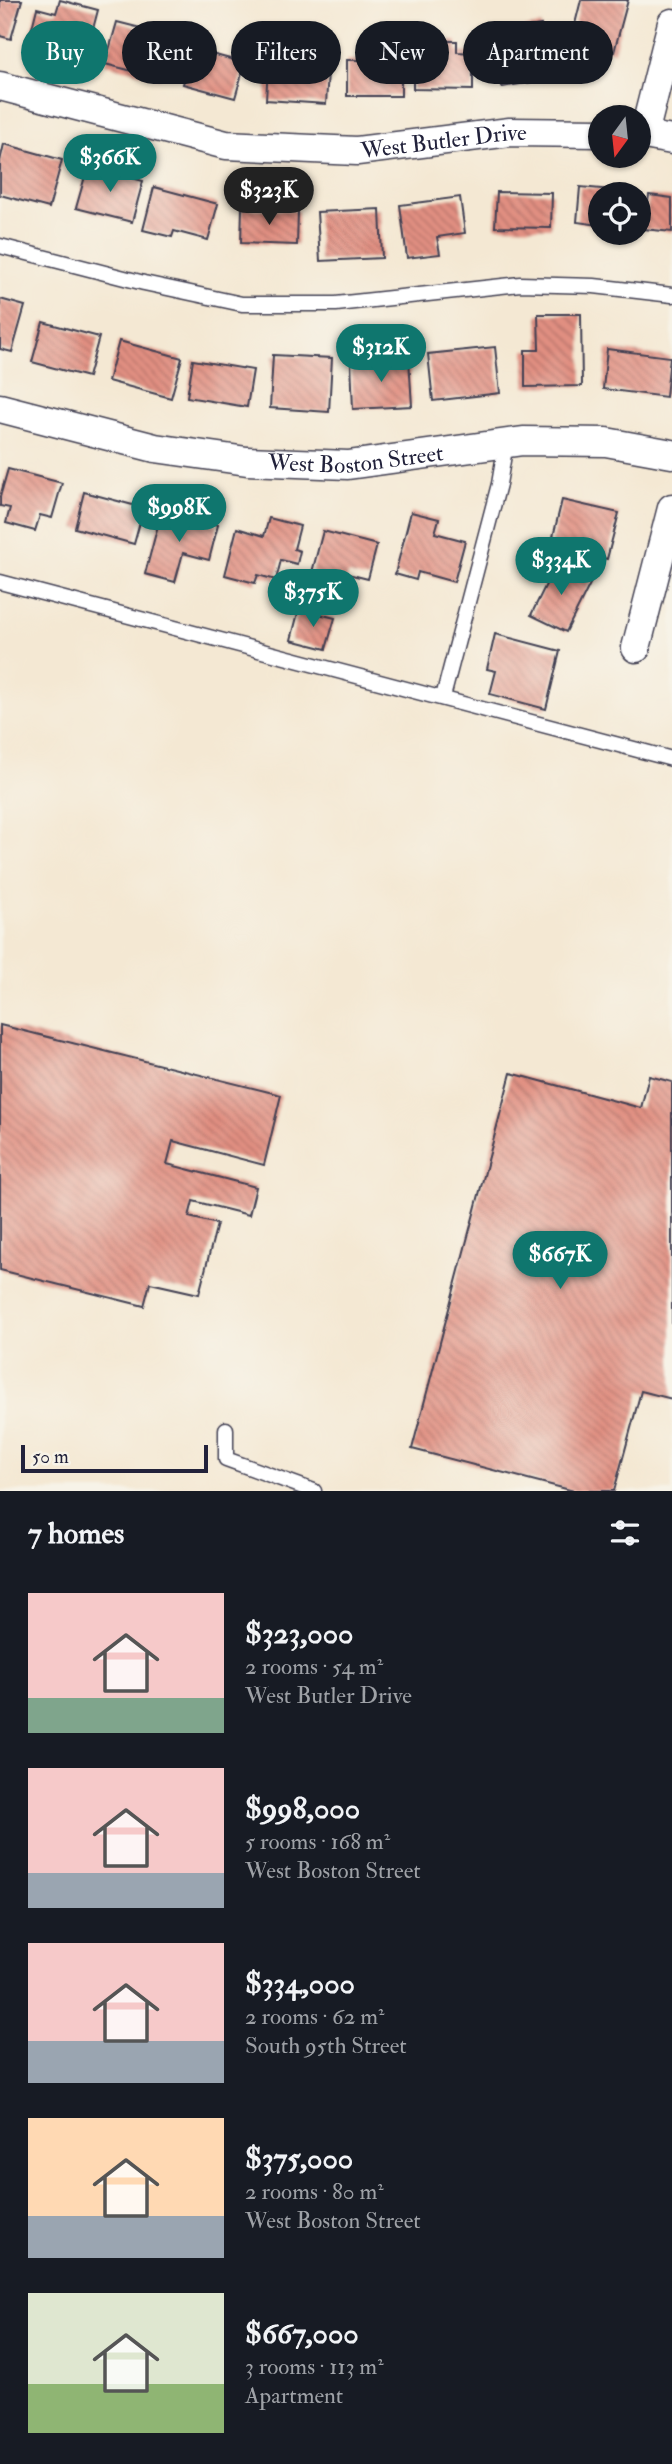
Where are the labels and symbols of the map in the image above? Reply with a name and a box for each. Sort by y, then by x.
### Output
north arrow [588,105,651,168]
street label: West Butler Drive [358,118,527,166]
pin: $366K [61,134,159,194]
pin: $323K [220,168,318,227]
pin: $312K [332,324,430,384]
street label: West Boston Street [266,438,445,480]
pin: $998K [130,484,228,544]
pin: $334K [512,538,610,597]
pin: $375K [264,570,362,629]
pin: $667K [511,1232,609,1291]
scale bar [21,1442,208,1474]

